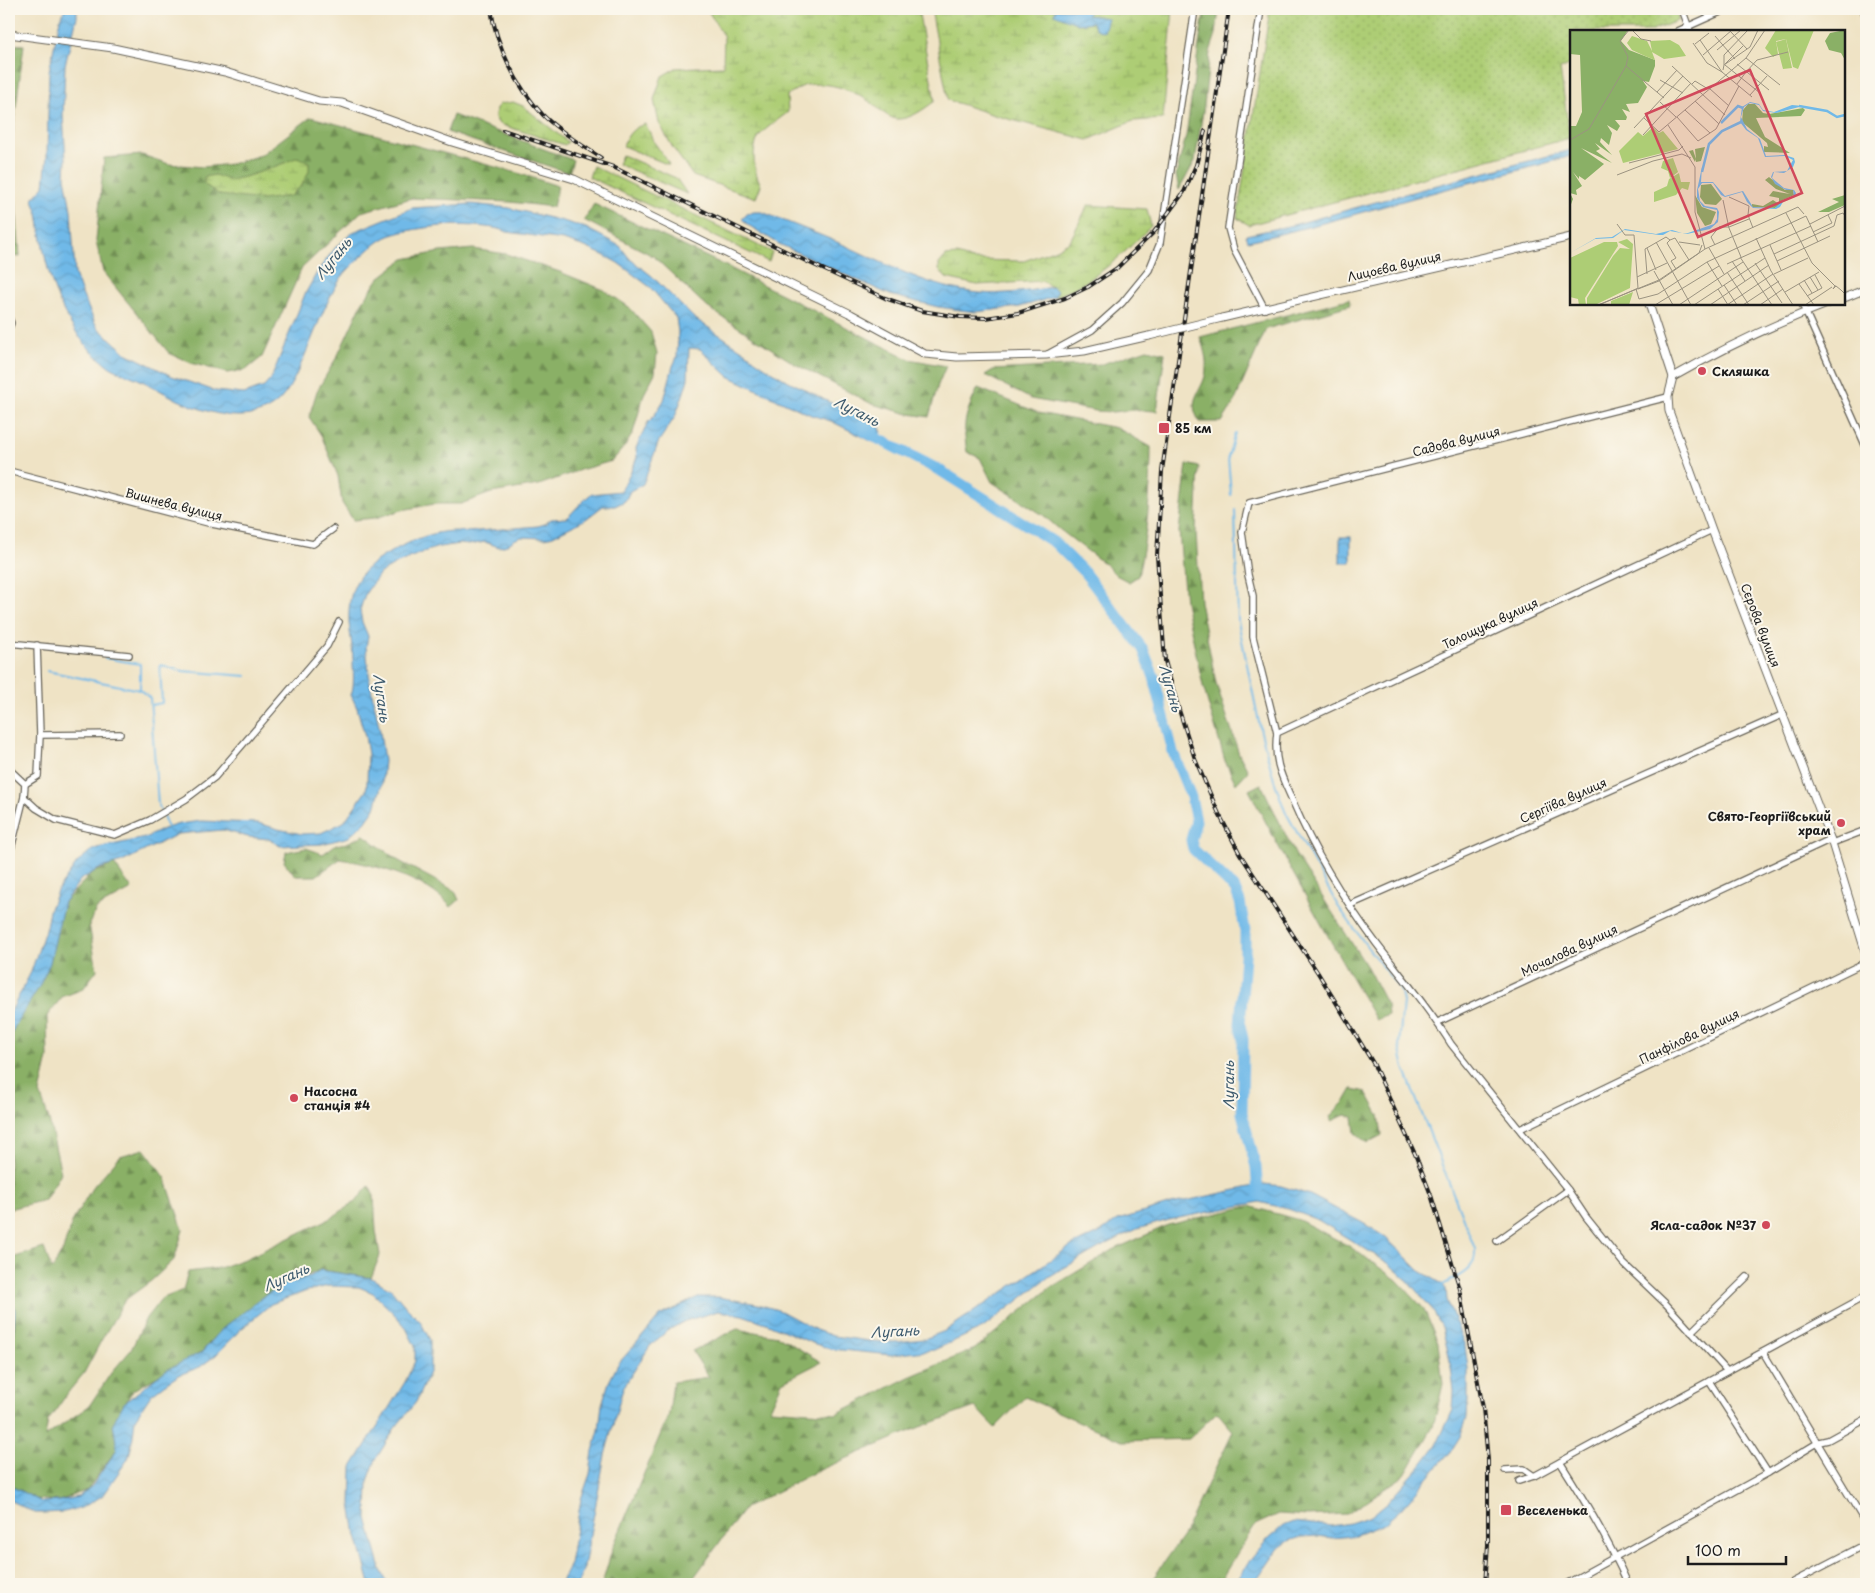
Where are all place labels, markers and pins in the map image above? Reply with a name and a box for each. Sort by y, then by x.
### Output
place label: Скляшка [1712,362,1770,380]
marker: Скляшка [1696,365,1708,377]
place label: 85 км [1175,419,1212,437]
marker: 85 км [1157,421,1171,435]
place label: Свято-Георгіївський храм [1708,807,1831,839]
marker: Свято-Георгіївський храм [1835,817,1847,829]
place label: Насосна станція #4 [304,1082,370,1114]
marker: Насосна станція #4 [288,1092,300,1104]
place label: Ясла-садок №37 [1651,1216,1757,1234]
marker: Ясла-садок №37 [1760,1219,1772,1231]
place label: Веселенька [1517,1501,1588,1519]
marker: Веселенька [1499,1503,1513,1517]

